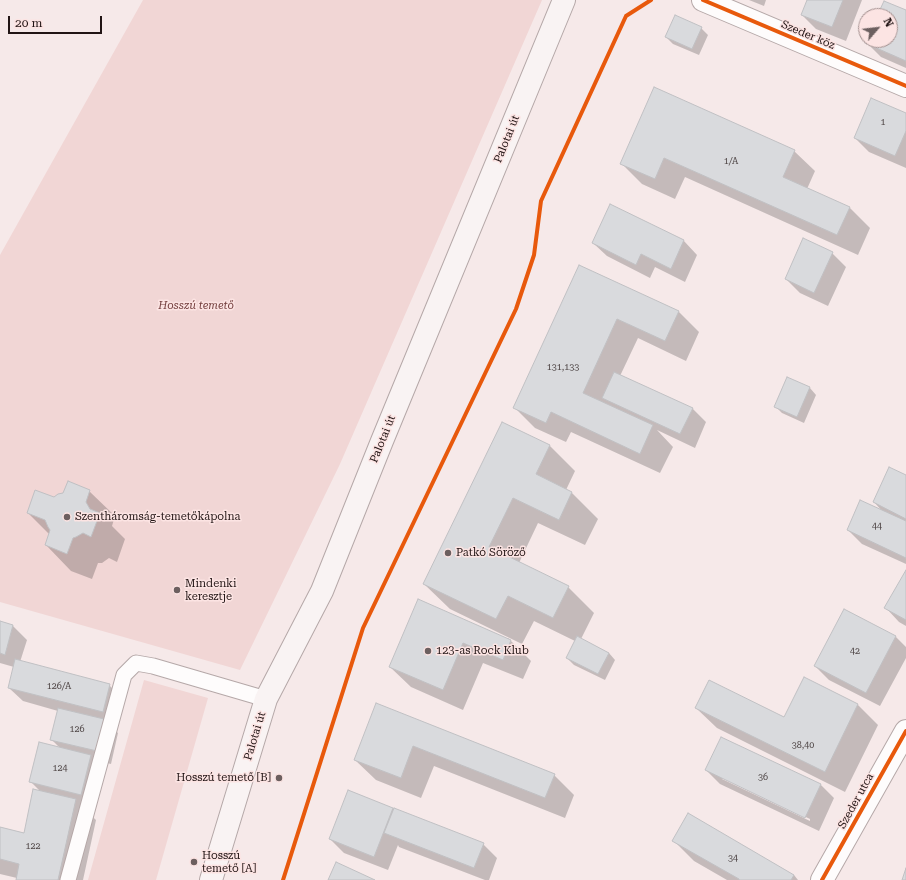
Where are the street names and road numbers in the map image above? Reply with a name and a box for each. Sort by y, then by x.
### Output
street label: Szeder köz [779,18,837,52]
street label: Palotai út [491,113,523,165]
street label: Palotai út [367,413,399,465]
street label: Palotai út [241,710,269,762]
street label: Szeder utca [835,771,877,831]

